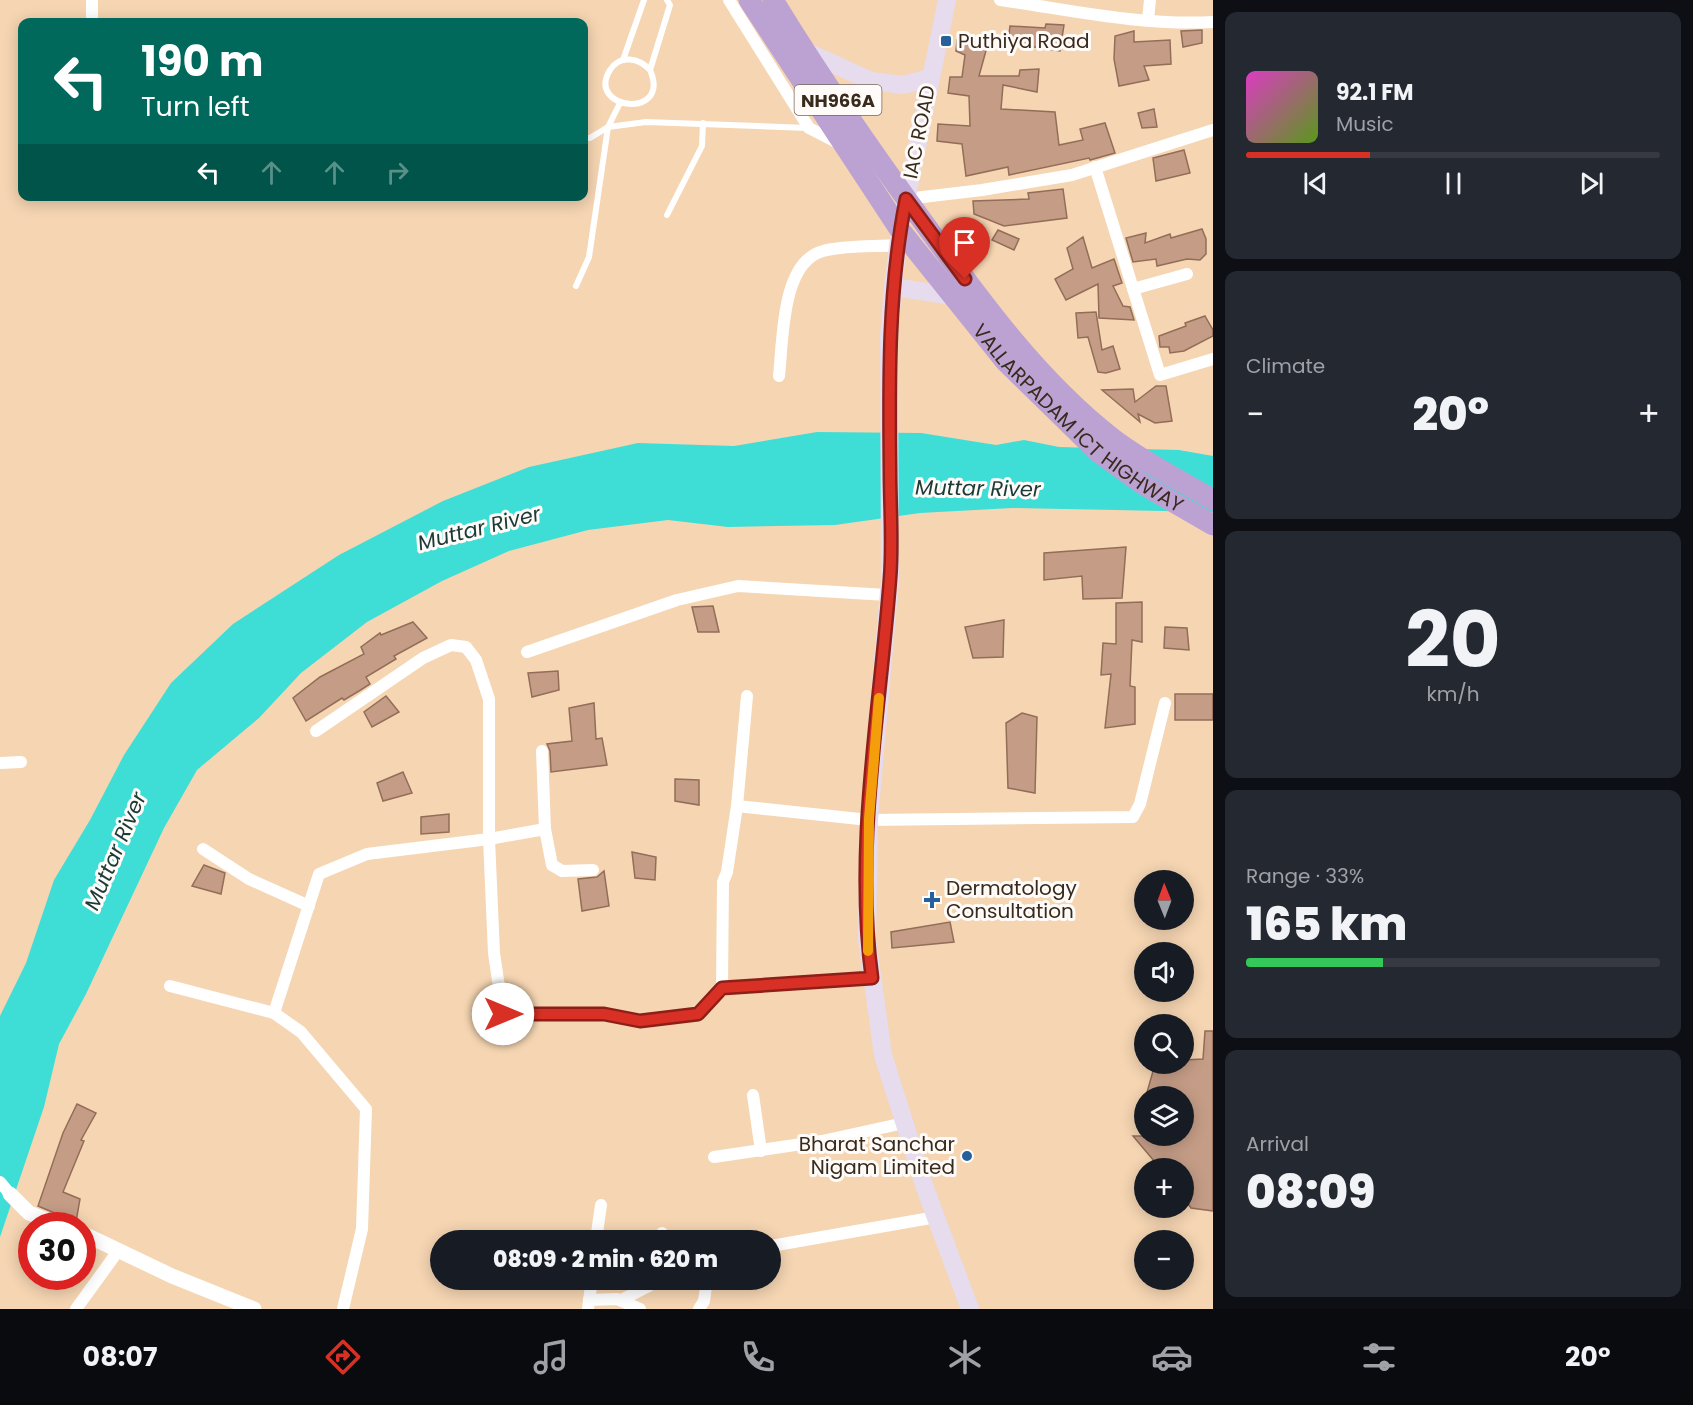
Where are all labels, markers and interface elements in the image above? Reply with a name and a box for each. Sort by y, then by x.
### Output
place label: Puthiya Road [958,27,1090,55]
text: 190 m [141,32,263,91]
marker: Puthiya Road [939,34,953,48]
icon: left [42,42,120,120]
text: 92.1 FM [1336,77,1413,108]
street label: IAC ROAD [896,83,942,181]
road number: NH966A [794,85,882,115]
text: Turn left [141,88,250,125]
text: Music [1336,110,1394,138]
icon: left [192,156,225,189]
icon: ahead [255,156,288,189]
icon: ahead [318,156,351,189]
icon: right [381,156,414,189]
icon: previous [1299,167,1332,200]
icon: pause [1437,167,1470,200]
icon: next [1575,167,1608,200]
pin [939,217,990,279]
icon: arrive [948,226,981,259]
street label: VALLARPADAM ICT HIGHWAY [966,318,1189,519]
text: Climate [1246,352,1325,380]
text: 20° [1412,383,1489,446]
text: − [1246,391,1264,438]
text: + [1637,391,1660,438]
water label: Muttar River [915,472,1042,504]
water label: Muttar River [415,498,545,557]
text: 20 [1405,585,1501,694]
text: km/h [1426,680,1480,708]
water label: Muttar River [77,786,153,915]
text: Range · 33% [1246,862,1364,890]
north arrow [1134,870,1194,930]
map controls [1134,870,1194,1290]
place label: Dermatology Consultation [946,874,1077,925]
marker: Dermatology Consultation [923,891,941,909]
text: 165 km [1246,893,1407,956]
button: sound [1134,942,1194,1002]
position arrow [471,982,535,1046]
button: search [1134,1014,1194,1074]
button: layers [1134,1086,1194,1146]
place label: Bharat Sanchar Nigam Limited [799,1130,955,1181]
text: Arrival [1246,1130,1309,1158]
marker: Bharat Sanchar Nigam Limited [960,1149,974,1163]
button: + [1134,1158,1194,1218]
text: 08:09 [1246,1161,1375,1224]
speed limit sign: 30 [18,1212,96,1290]
button: − [1134,1230,1194,1290]
text: 08:09 · 2 min · 620 m [493,1244,718,1275]
icon: directions [322,1336,364,1378]
icon: music [530,1336,572,1378]
icon: phone [737,1336,779,1378]
icon: climate [944,1336,986,1378]
icon: car [1151,1336,1193,1378]
icon: filters [1358,1336,1400,1378]
text: 08:07 [83,1338,157,1375]
text: 20° [1565,1338,1610,1375]

